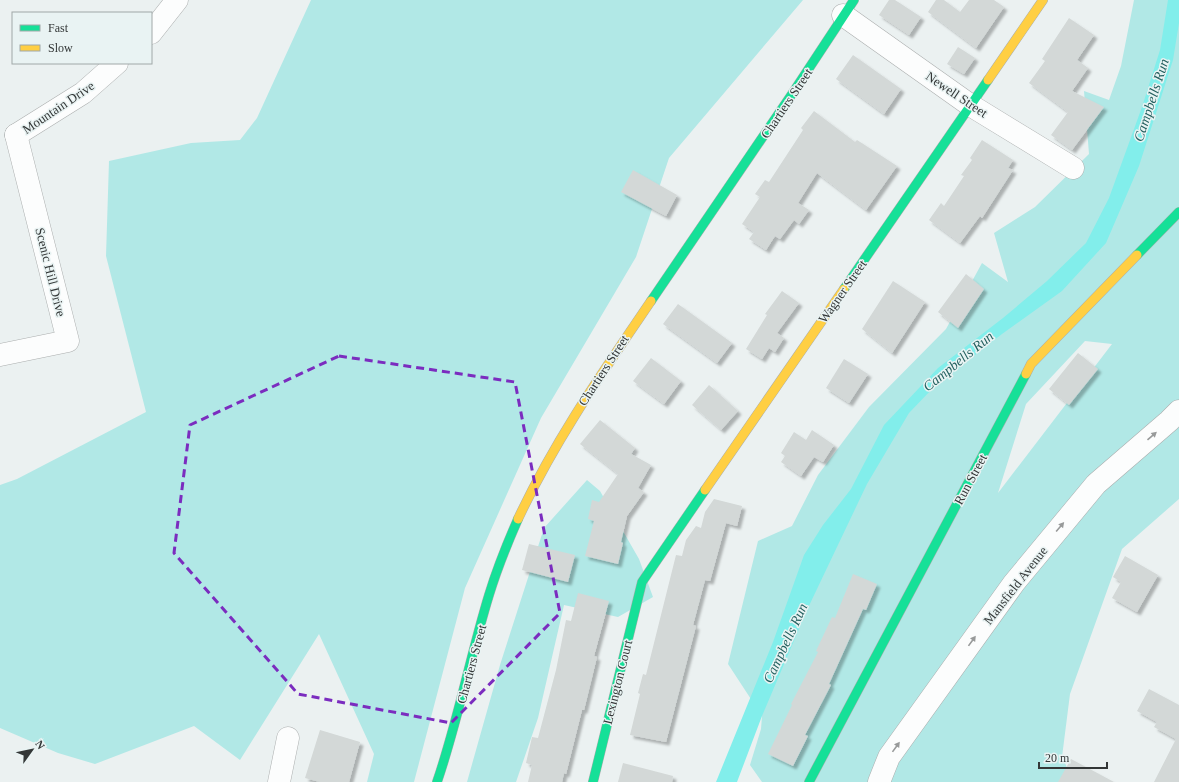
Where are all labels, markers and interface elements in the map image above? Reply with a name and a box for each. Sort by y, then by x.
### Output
legend [12,12,152,64]
text: Fast [48,21,69,35]
text: Slow [48,41,73,55]
water label: Campbells Run [1131,57,1172,143]
street label: Chartiers Street [757,65,816,141]
street label: Newell Street [923,68,991,121]
street label: Mountain Drive [20,78,97,137]
street label: Scenic Hill Drive [32,226,69,318]
street label: Wagner Street [815,256,870,326]
water label: Campbells Run [920,329,996,394]
street label: Chartiers Street [575,332,632,408]
one-way arrow [1147,432,1156,441]
street label: Run Street [951,451,990,507]
one-way arrow [1055,522,1064,533]
street label: Mansfield Avenue [980,543,1051,627]
water label: Campbells Run [760,601,810,685]
street label: Chartiers Street [454,623,489,705]
one-way arrow [968,636,976,647]
street label: Lexington Court [600,638,635,726]
north arrow [12,730,52,770]
text: N [33,738,48,751]
one-way arrow [892,742,900,752]
scale bar [1039,744,1107,770]
text: 20 m [1045,751,1070,765]

